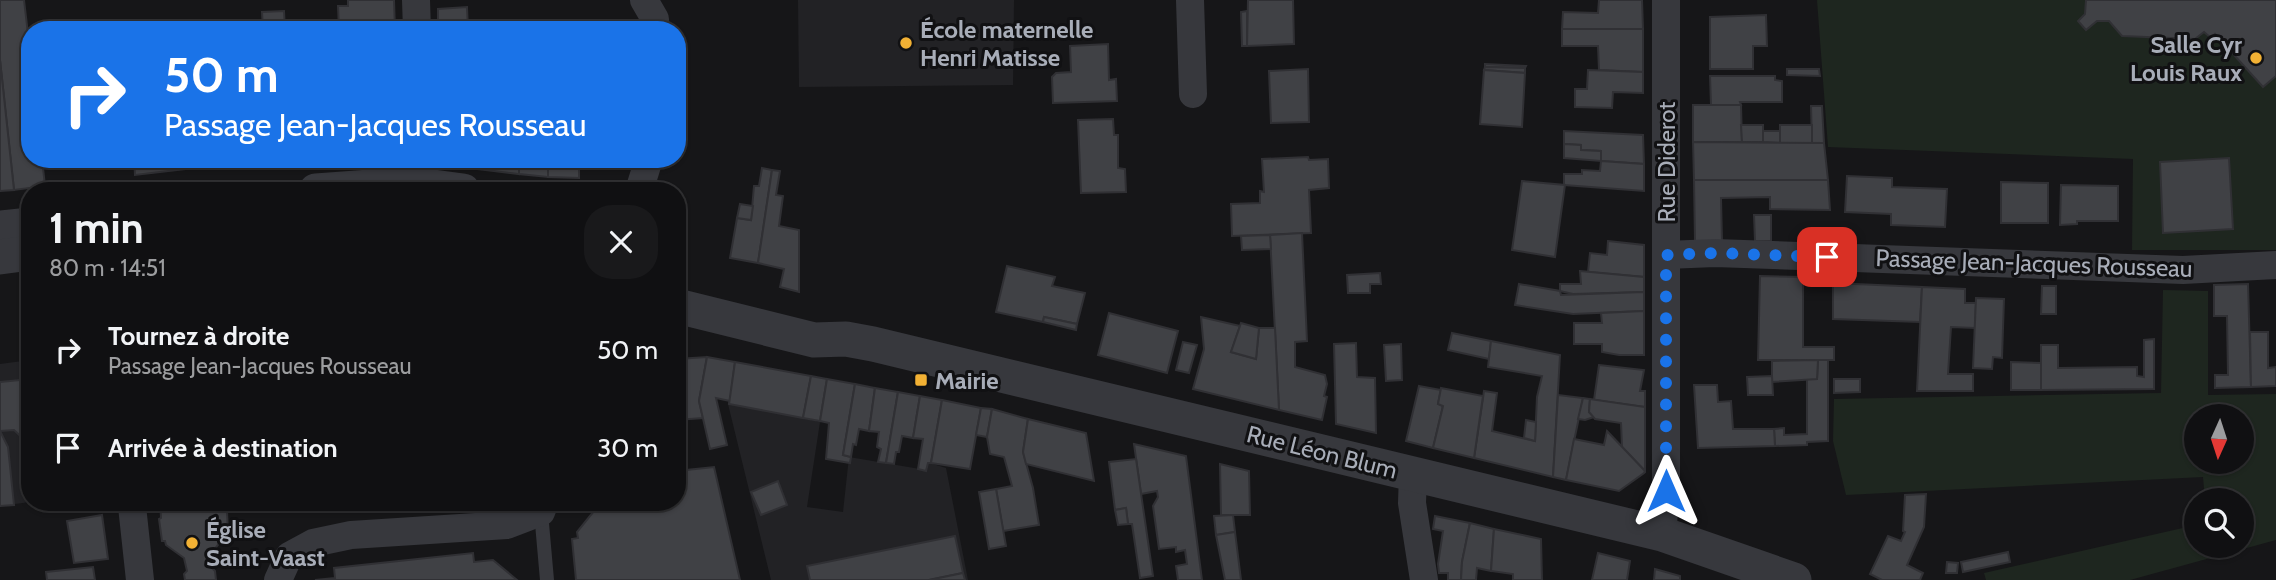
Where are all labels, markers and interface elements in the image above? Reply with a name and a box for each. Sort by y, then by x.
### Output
place label: École maternelle Henri Matisse [920,15,1093,72]
place label: Salle Cyr Louis Raux [2130,30,2242,87]
marker: École maternelle Henri Matisse [898,35,914,51]
text: 50 m [164,45,279,104]
icon: right [49,49,140,140]
marker: Salle Cyr Louis Raux [2248,50,2264,66]
street label: Rue Diderot [1652,102,1681,222]
text: Passage Jean-Jacques Rousseau [164,105,587,144]
text: 1 min [49,202,144,254]
button: close [584,205,658,279]
pin [1797,227,1857,287]
icon: arrive [1808,238,1846,276]
street label: Passage Jean-Jacques Rousseau [1875,243,2193,283]
text: 80 m · 14:51 [49,254,166,282]
text: Tournez à droite [108,320,290,352]
icon: right [49,331,87,369]
text: 50 m [597,334,658,366]
text: Passage Jean-Jacques Rousseau [108,352,412,380]
place label: Mairie [935,366,999,395]
marker: Mairie [913,372,929,388]
north arrow [2184,404,2254,474]
map controls [2184,404,2254,558]
street label: Rue Léon Blum [1244,419,1400,485]
icon: arrive [49,429,87,467]
text: Arrivée à destination [108,432,338,464]
text: 30 m [597,432,658,464]
position arrow [1629,454,1703,528]
button: search [2184,488,2254,558]
place label: Église Saint-Vaast [206,515,325,572]
marker: Église Saint-Vaast [184,535,200,551]

